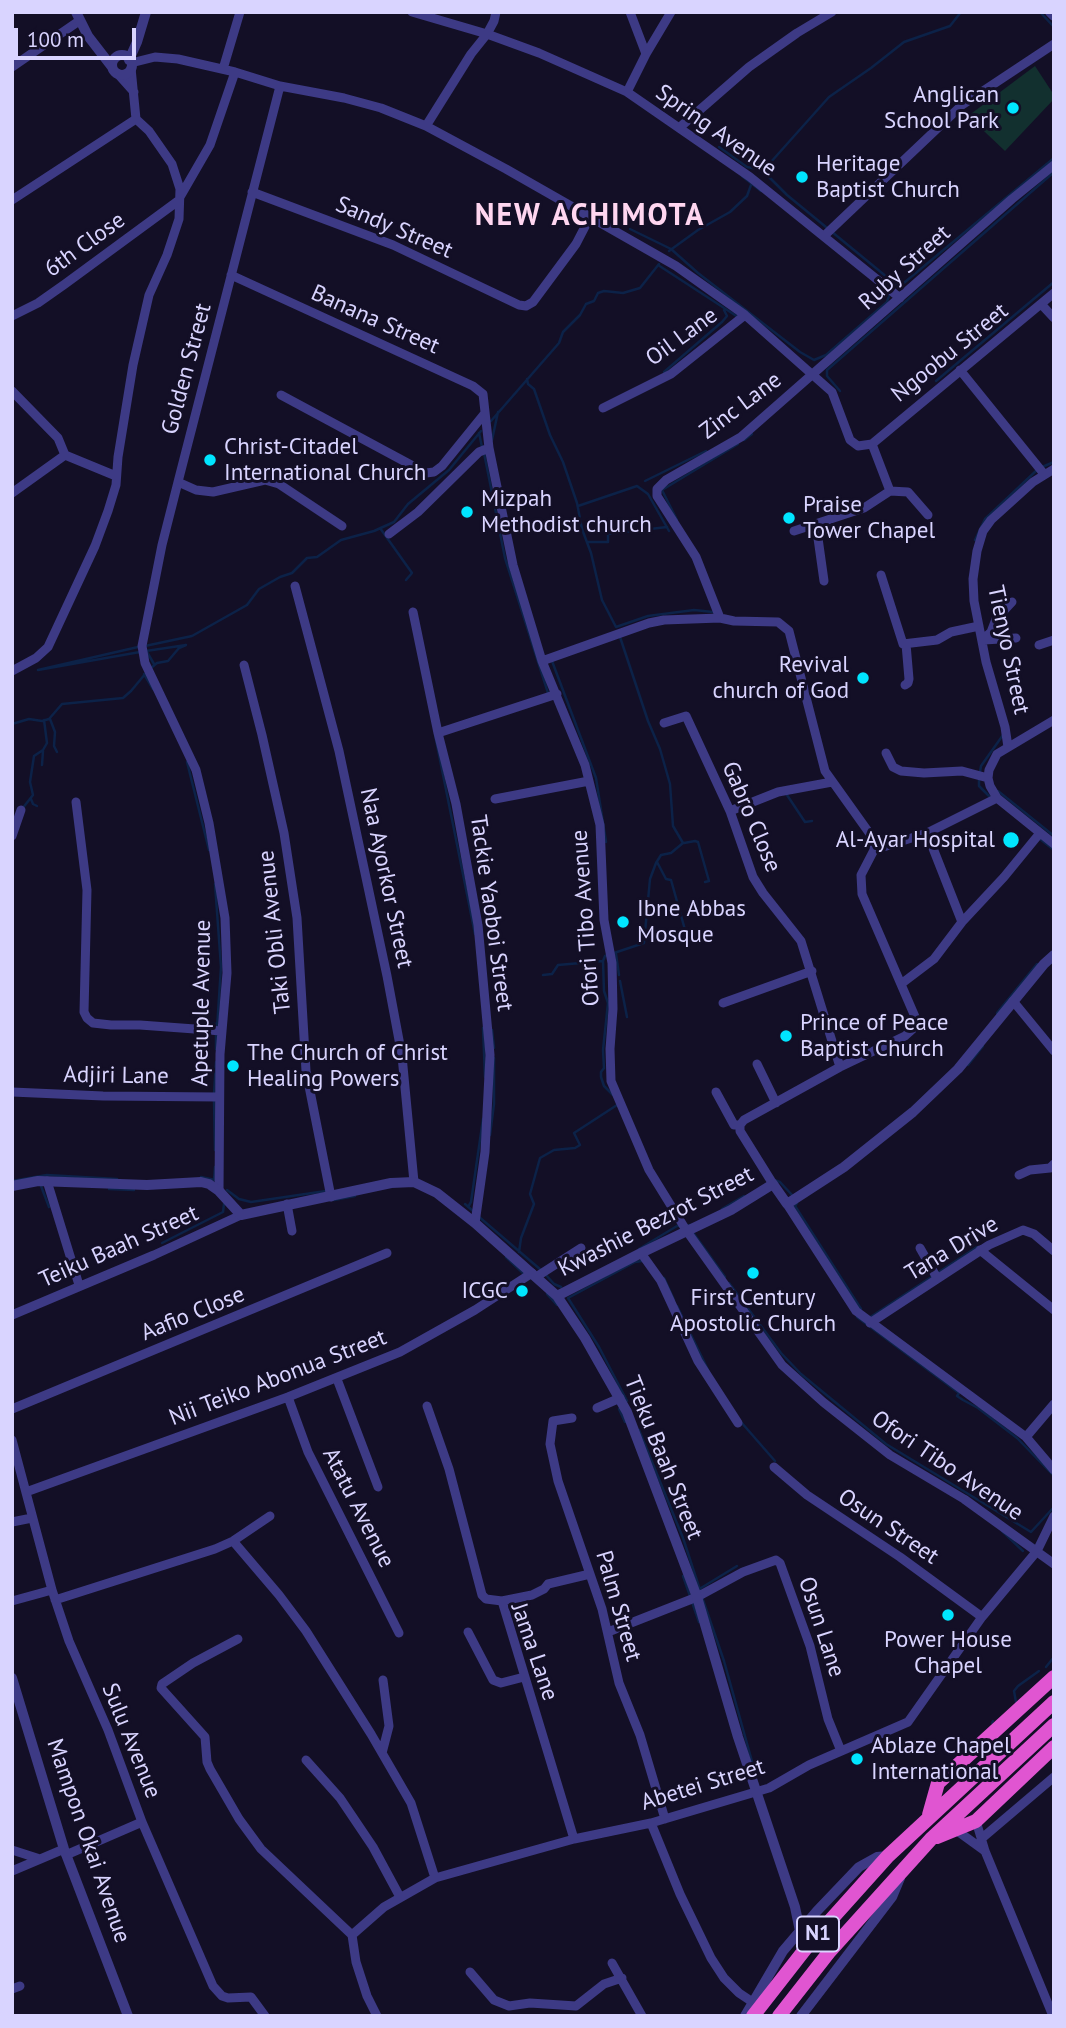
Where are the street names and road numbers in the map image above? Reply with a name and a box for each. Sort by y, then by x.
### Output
street label: Spring Avenue [650,79,782,183]
street label: Sandy Street [331,191,457,265]
street label: 6th Close [39,207,131,283]
street label: Ruby Street [854,220,956,316]
street label: Banana Street [306,279,444,361]
street label: Ngoobu Street [886,298,1014,408]
street label: Golden Street [156,300,218,438]
street label: Oil Lane [641,302,723,372]
street label: Zinc Lane [695,366,787,446]
street label: Tienyo Street [981,583,1035,717]
street label: Gabro Close [715,757,787,877]
street label: Naa Ayorkor Street [353,785,419,971]
street label: Tackie Yaoboi Street [464,813,518,1013]
street label: Ofori Tibo Avenue [566,829,606,1007]
street label: Taki Obli Avenue [253,849,297,1015]
street label: Apetuple Avenue [187,919,217,1087]
street label: Adjiri Lane [63,1061,169,1091]
street label: Kwashie Bezrot Street [554,1161,758,1283]
street label: Teiku Baah Street [35,1200,203,1294]
street label: Tana Drive [901,1211,1003,1287]
street label: Aafio Close [137,1281,249,1347]
street label: Nii Teiko Abonua Street [166,1324,390,1432]
street label: Tieku Baah Street [618,1372,708,1544]
street label: Ofori Tibo Avenue [866,1405,1028,1527]
street label: Atatu Avenue [316,1444,400,1572]
street label: Osun Street [832,1483,944,1571]
street label: Palm Street [589,1548,647,1664]
street label: Osun Lane [792,1573,850,1681]
street label: Jama Lane [504,1600,564,1704]
street label: Sulu Avenue [95,1679,167,1803]
street label: Mampon Okai Avenue [40,1735,136,1947]
street label: Abetei Street [638,1753,768,1817]
road number: N1 [797,1916,839,1952]

